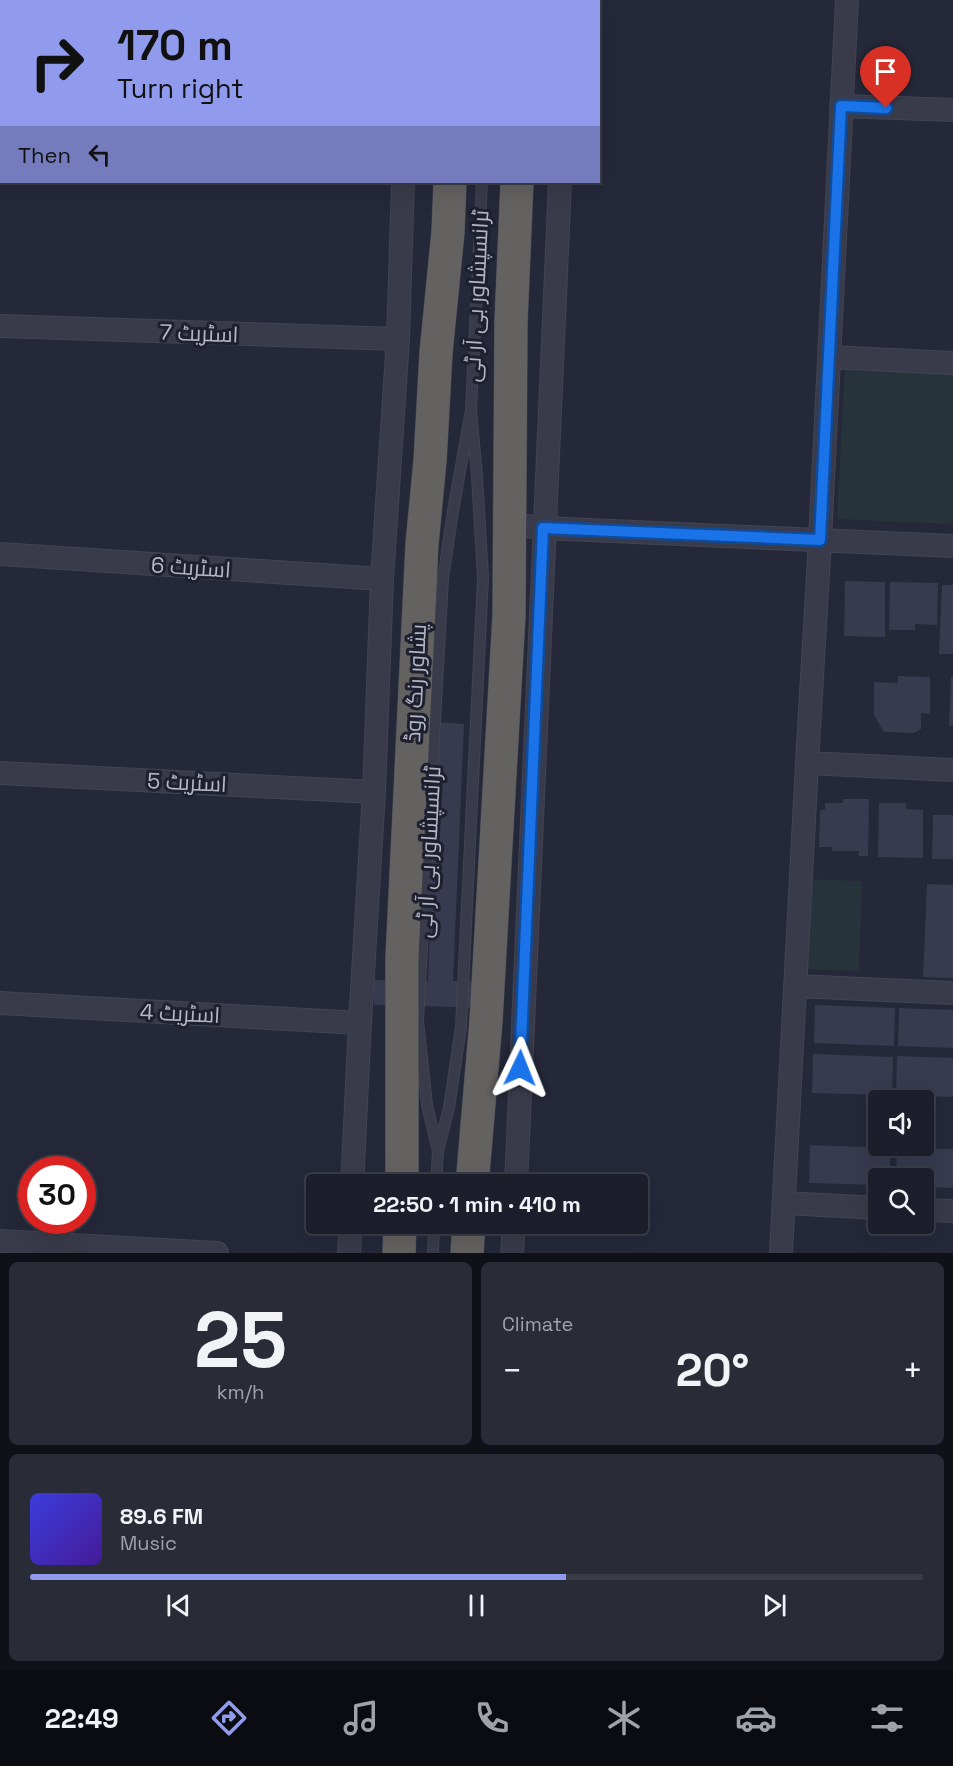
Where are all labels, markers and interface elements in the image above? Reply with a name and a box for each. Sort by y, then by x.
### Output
text: 170 m [117,19,233,72]
icon: right [18,24,96,102]
pin [860,46,911,108]
icon: arrive [869,55,902,88]
text: Turn right [117,71,244,106]
icon: left [83,138,116,171]
text: Then [18,141,71,169]
street label: ٹرانسپشاور بی آر ٹی [458,209,494,383]
street label: اسٹریٹ 7 [159,318,239,348]
street label: اسٹریٹ 6 [150,550,232,584]
street label: پشاور رنگ روڈ [398,623,433,743]
street label: ٹرانسپشاور بی آر ٹی [410,765,446,939]
street label: اسٹریٹ 5 [146,766,228,798]
street label: اسٹریٹ 4 [139,997,221,1029]
position arrow [488,1036,552,1100]
map controls [868,1090,934,1234]
button: sound [868,1090,934,1156]
speed limit sign: 30 [18,1156,96,1234]
button: search [868,1168,934,1234]
text: 22:50 · 1 min · 410 m [373,1190,581,1218]
text: 25 [194,1290,287,1390]
text: Climate [502,1311,573,1337]
text: 20° [676,1342,749,1399]
text: − [502,1350,522,1392]
text: + [903,1350,923,1392]
text: km/h [217,1379,264,1405]
text: 89.6 FM [120,1502,203,1530]
text: Music [120,1530,177,1556]
icon: previous [162,1589,195,1622]
icon: pause [460,1589,493,1622]
icon: next [758,1589,791,1622]
icon: directions [208,1697,250,1739]
icon: music [340,1697,382,1739]
icon: phone [471,1697,513,1739]
icon: climate [603,1697,645,1739]
icon: car [735,1697,777,1739]
icon: filters [866,1697,908,1739]
text: 22:49 [45,1701,119,1736]

